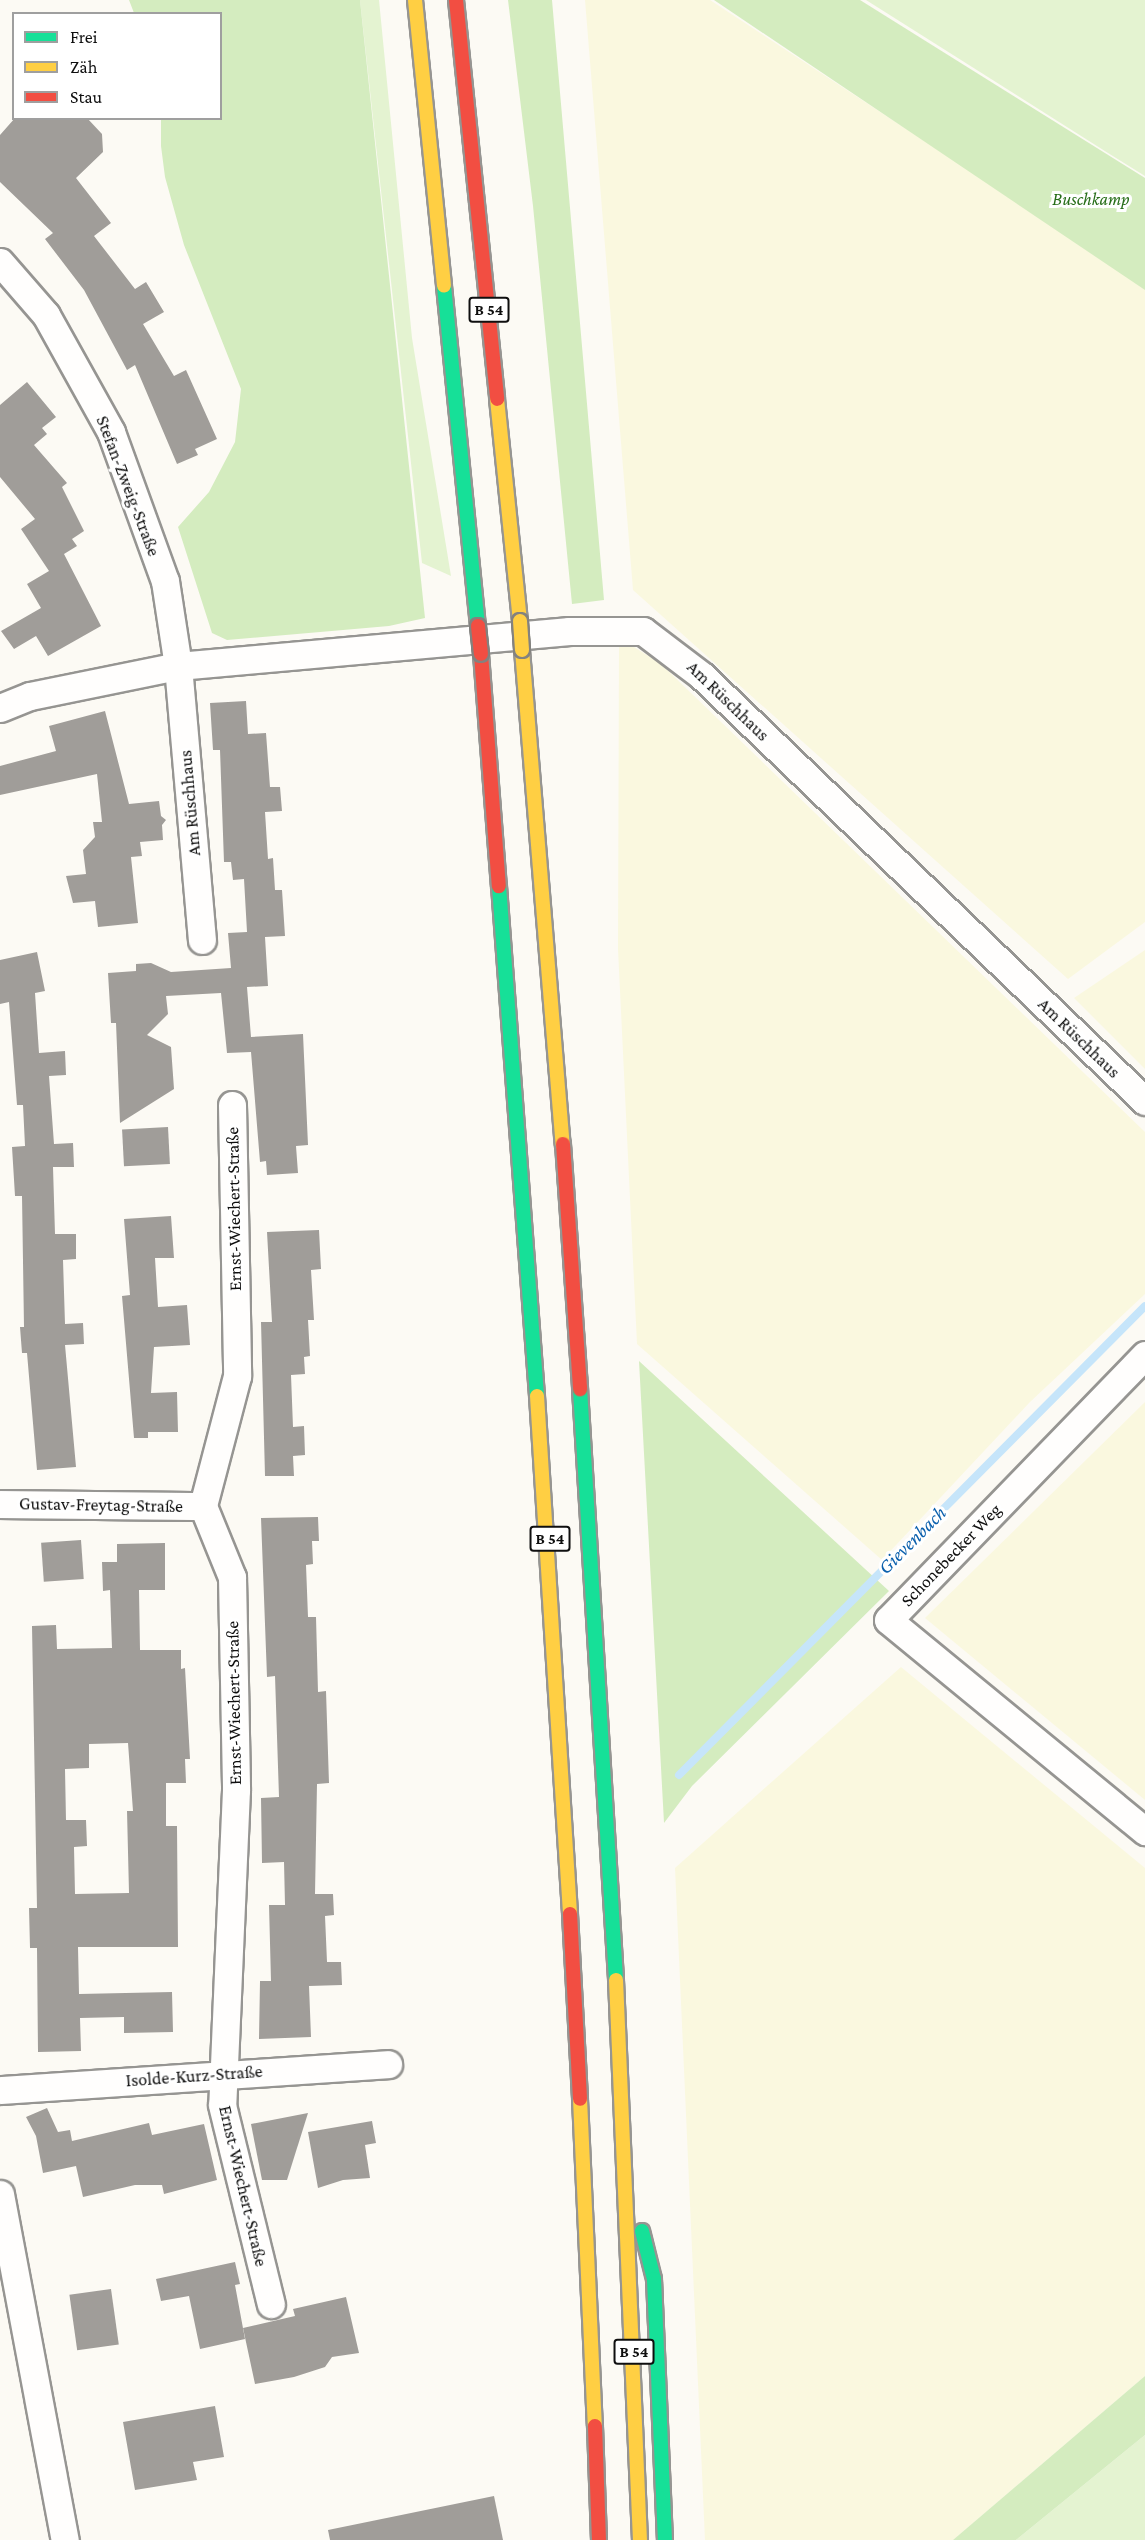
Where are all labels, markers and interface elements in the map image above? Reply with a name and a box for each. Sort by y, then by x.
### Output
legend [12,12,222,120]
text: Frei [70,27,97,47]
text: Zäh [70,57,97,77]
text: Stau [70,87,102,107]
park label: Buschkamp [1052,188,1130,210]
road number: B 54 [468,297,510,323]
street label: Stefan-Zweig-Straße [91,413,165,559]
street label: Am Rüschhaus [682,656,774,746]
street label: Am Rüschhaus [175,749,205,857]
street label: Am Rüschhaus [1033,993,1125,1083]
street label: Ernst-Wiechert-Straße [222,1127,246,1291]
street label: Gustav-Freytag-Straße [19,1493,183,1517]
street label: Schonebecker Weg [896,1499,1006,1611]
water label: Gievenbach [873,1501,951,1579]
road number: B 54 [529,1526,571,1552]
street label: Ernst-Wiechert-Straße [222,1621,246,1785]
street label: Isolde-Kurz-Straße [125,2060,263,2092]
street label: Ernst-Wiechert-Straße [214,2104,272,2268]
road number: B 54 [613,2339,655,2365]

